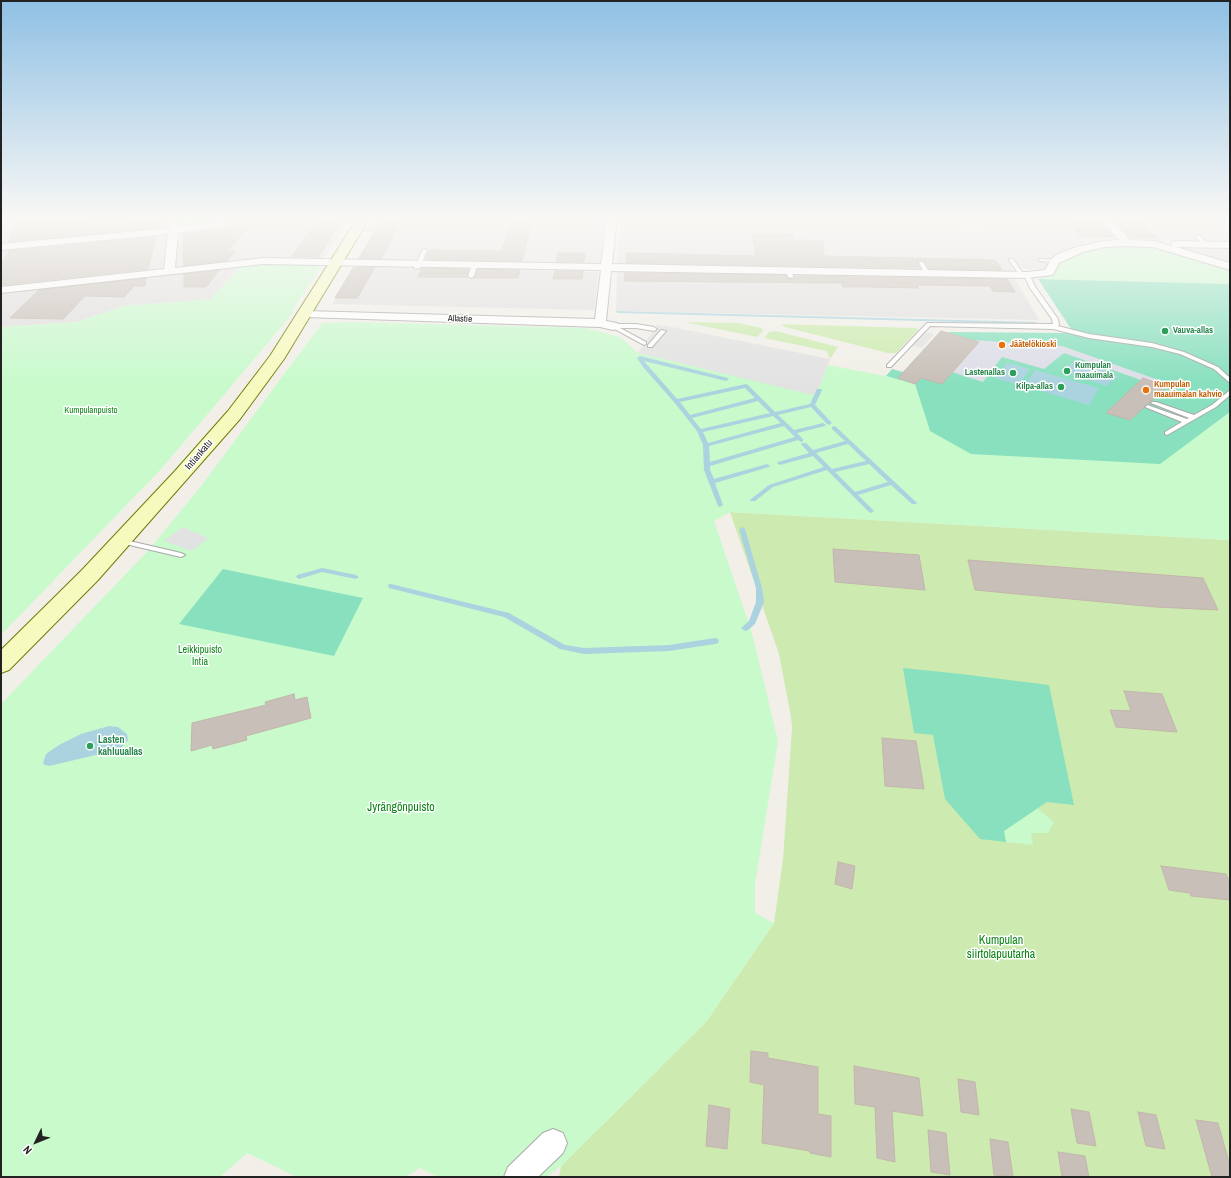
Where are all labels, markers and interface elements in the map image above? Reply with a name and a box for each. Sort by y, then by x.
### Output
street label: Allastie [448,313,472,325]
marker: Vauva-allas [1160,326,1170,336]
place label: Vauva-allas [1173,326,1213,336]
marker: Jäätelökioski [997,340,1007,350]
place label: Jäätelökioski [1010,340,1056,350]
place label: Kumpulan maauimala [1075,361,1113,382]
marker: Kumpulan maauimala [1062,366,1072,376]
place label: Lastenallas [965,368,1005,378]
marker: Lastenallas [1008,368,1018,378]
place label: Kumpulan maauimalan kahvio [1154,380,1222,401]
place label: Kilpa-allas [1016,382,1053,392]
marker: Kilpa-allas [1056,382,1066,392]
marker: Kumpulan maauimalan kahvio [1141,385,1151,395]
park label: Kumpulanpuisto [64,406,118,416]
street label: Intiankatu [183,437,215,473]
park label: Leikkipuisto Intia [178,644,222,668]
place label: Lasten kahluuallas [98,734,143,758]
marker: Lasten kahluuallas [85,741,95,751]
park label: Jyrängönpuisto [367,801,435,815]
park label: Kumpulan siirtolapuutarha [967,934,1035,962]
north arrow [16,1122,56,1162]
text: N [20,1143,35,1157]

